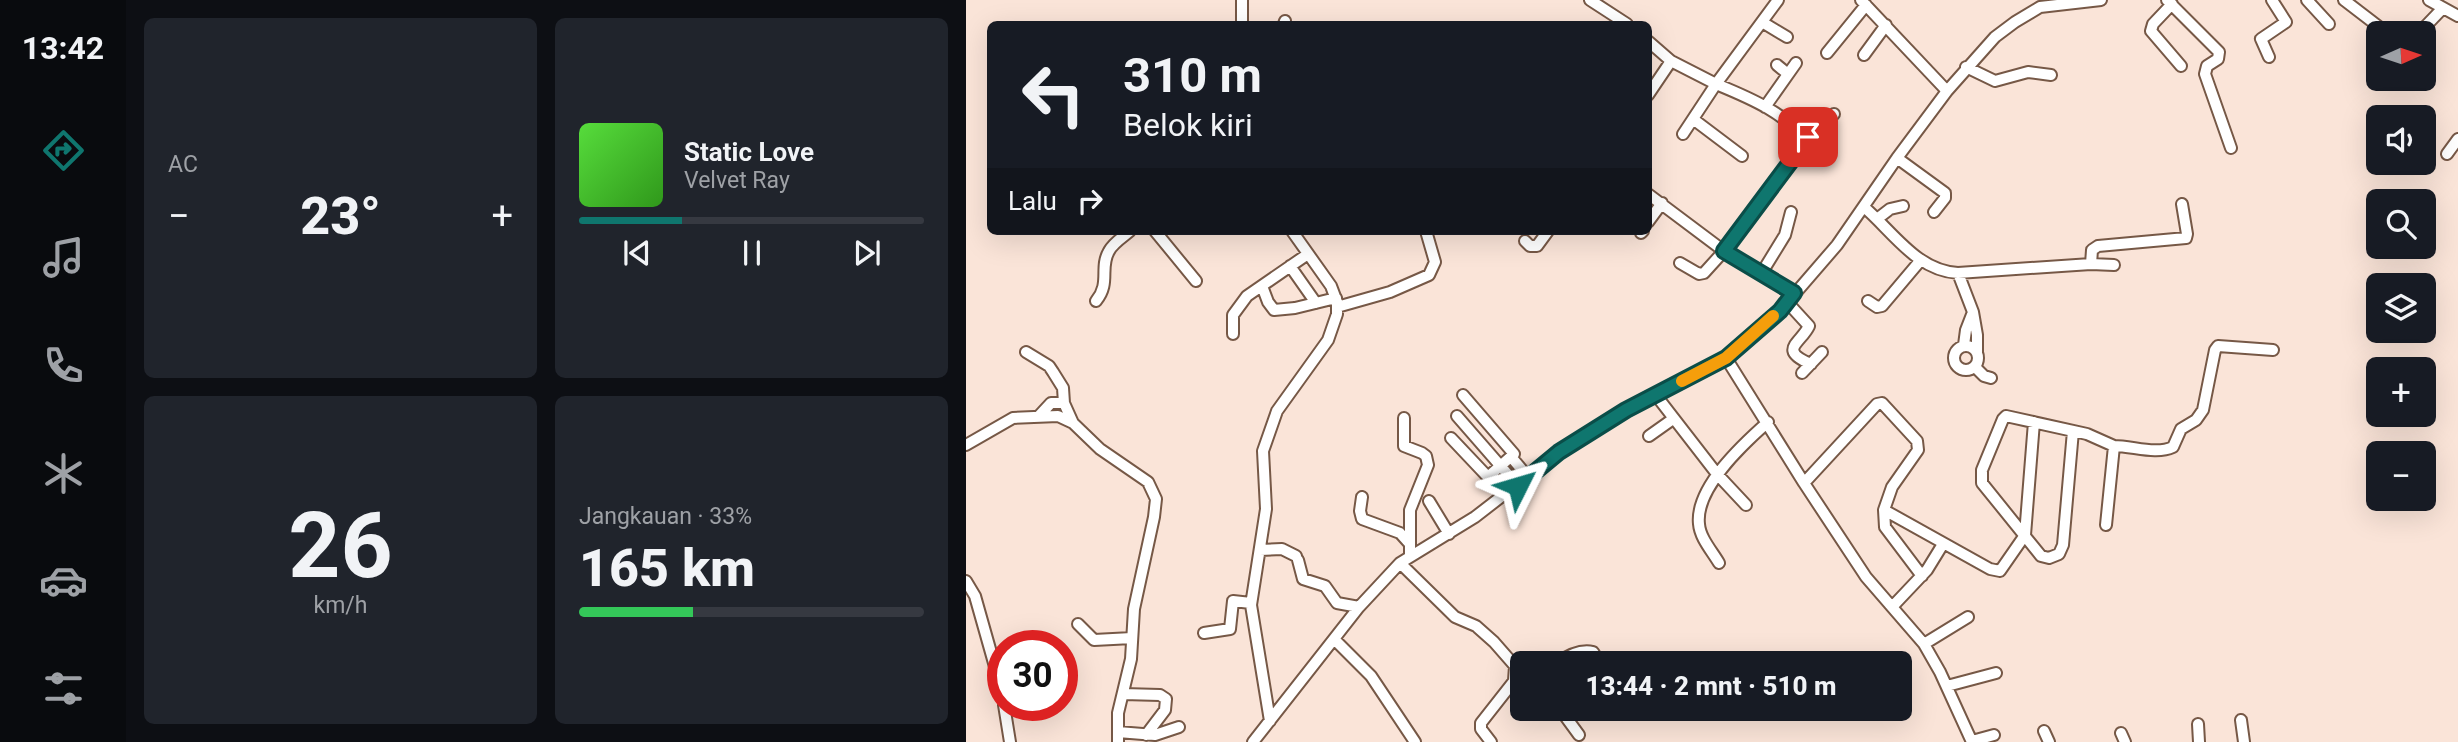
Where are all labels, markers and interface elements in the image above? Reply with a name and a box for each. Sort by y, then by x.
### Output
north arrow [2366,21,2436,91]
map controls [2366,21,2436,511]
text: 13:42 [22,29,104,67]
text: 310 m [1123,47,1262,104]
icon: left [1008,49,1099,140]
button: sound [2366,105,2436,175]
text: Belok kiri [1123,106,1253,144]
pin [1778,107,1838,167]
icon: arrive [1789,118,1827,156]
icon: directions [39,126,88,175]
text: Static Love [684,137,814,167]
text: AC [168,151,198,178]
text: Velvet Ray [684,167,790,194]
icon: right [1071,182,1109,220]
text: 23° [300,186,381,247]
text: Lalu [1008,186,1057,216]
button: search [2366,189,2436,259]
text: − [168,194,190,238]
text: + [491,194,513,238]
icon: music [39,233,88,282]
icon: previous [618,234,656,272]
icon: pause [733,234,771,272]
icon: next [848,234,886,272]
button: layers [2366,273,2436,343]
icon: phone [39,341,88,390]
button: + [2366,357,2436,427]
button: − [2366,441,2436,511]
icon: climate [39,449,88,498]
position arrow [1481,449,1555,523]
text: 26 [288,493,393,599]
text: Jangkauan · 33% [579,503,752,530]
text: 165 km [579,538,755,599]
icon: car [39,556,88,605]
text: km/h [314,592,368,619]
speed limit sign: 30 [987,630,1078,721]
icon: filters [39,664,88,713]
text: 13:44 · 2 mnt · 510 m [1586,671,1836,701]

